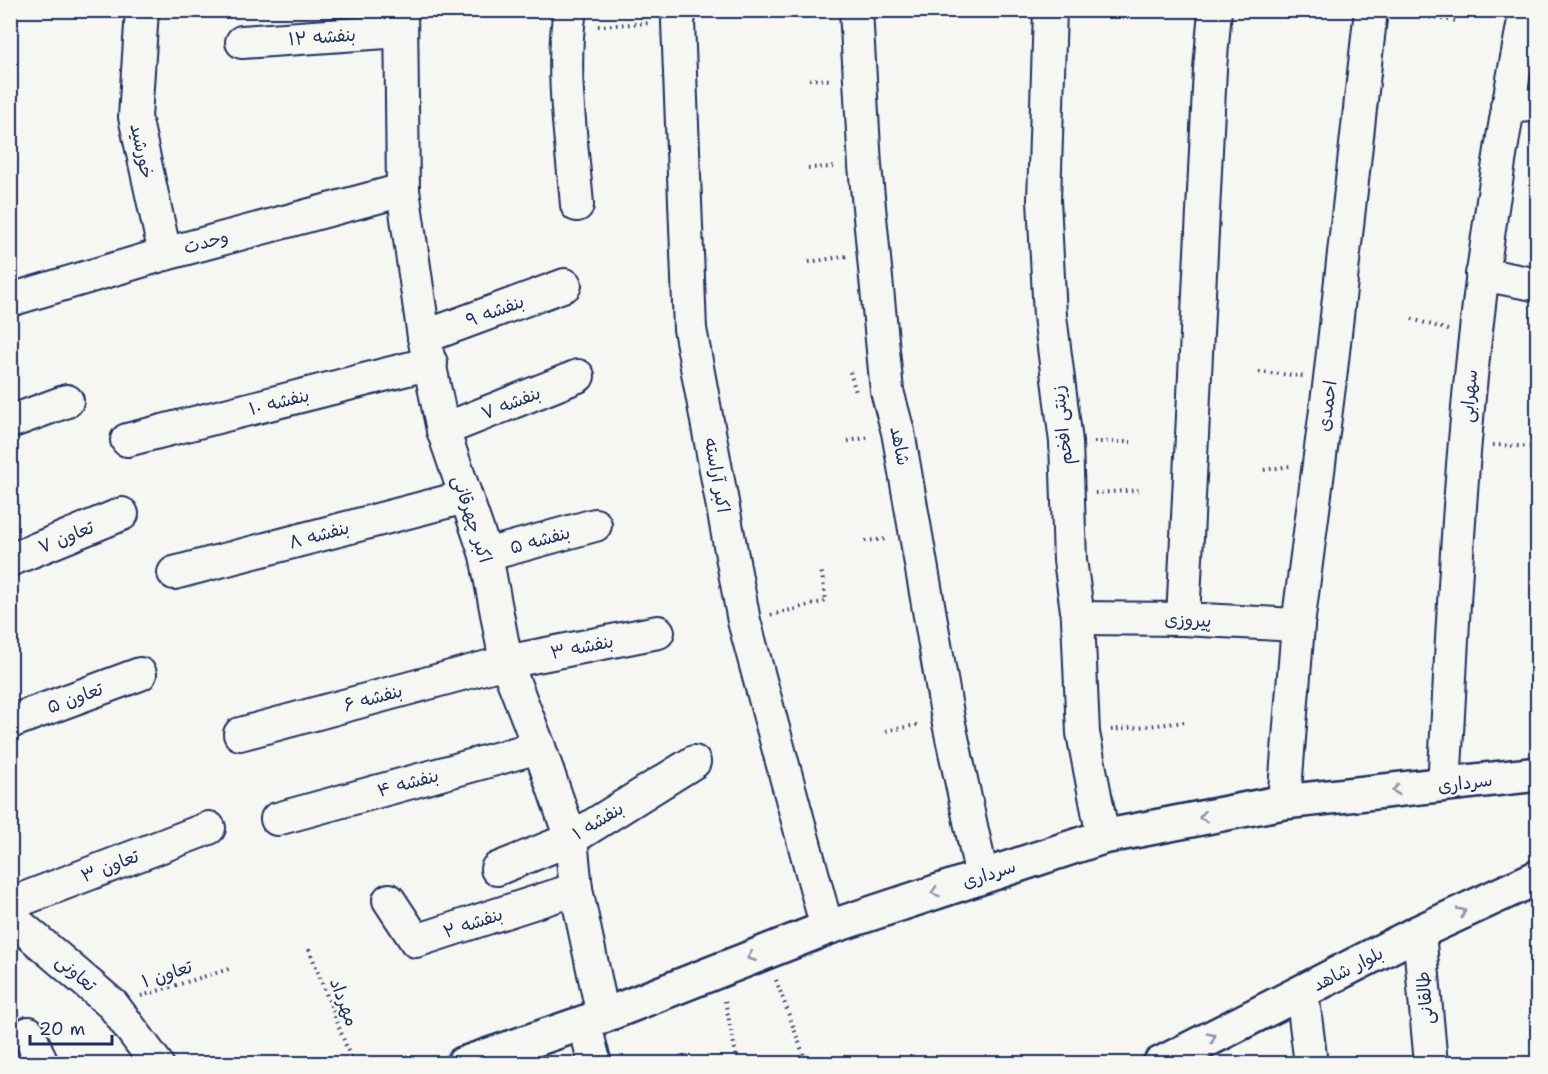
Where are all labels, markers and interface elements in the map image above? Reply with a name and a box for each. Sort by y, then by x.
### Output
street label: بنفشه ۱۲ [287,23,357,51]
street label: خورشید [124,121,160,181]
street label: وحدت [181,225,231,259]
street label: بنفشه ۹ [463,289,527,333]
street label: سهرابی [1455,368,1483,424]
street label: احمدی [1312,379,1342,433]
street label: بنفشه ۷ [478,381,544,425]
street label: بنفشه ۱۰ [246,383,312,421]
street label: زینتی افخم [1046,384,1080,466]
street label: شاهد [884,424,916,468]
street label: اکبر آراسته [699,435,735,515]
street label: اکبر چهرقانی [447,472,497,566]
street label: تعاون ۷ [35,515,98,559]
street label: بنفشه ۸ [286,515,352,555]
street label: بنفشه ۵ [507,520,573,560]
street label: پیروزی [1164,607,1212,633]
street label: بنفشه ۳ [548,629,616,665]
street label: تعاون ۵ [44,677,107,719]
street label: بنفشه ۶ [341,679,405,717]
street label: بنفشه ۴ [375,763,441,803]
street label: سرداری [1436,768,1494,798]
one-way arrow [1391,783,1400,796]
street label: بنفشه ۱ [568,796,628,846]
one-way arrow [1198,811,1208,823]
street label: تعاون ۳ [78,844,143,888]
street label: سرداری [959,854,1019,894]
one-way arrow [930,885,941,897]
street label: بنفشه ۲ [440,902,506,944]
one-way arrow [1455,908,1466,920]
street label: بلوار شاهد [1309,941,1387,997]
street label: تعاونی [51,949,102,998]
one-way arrow [746,950,757,962]
street label: تعاون ۱ [139,954,196,993]
street label: طالقانی [1411,970,1439,1026]
street label: مهرداد [324,974,364,1030]
scale bar [30,1008,112,1046]
text: 20 m [39,1017,85,1041]
one-way arrow [1206,1033,1217,1044]

